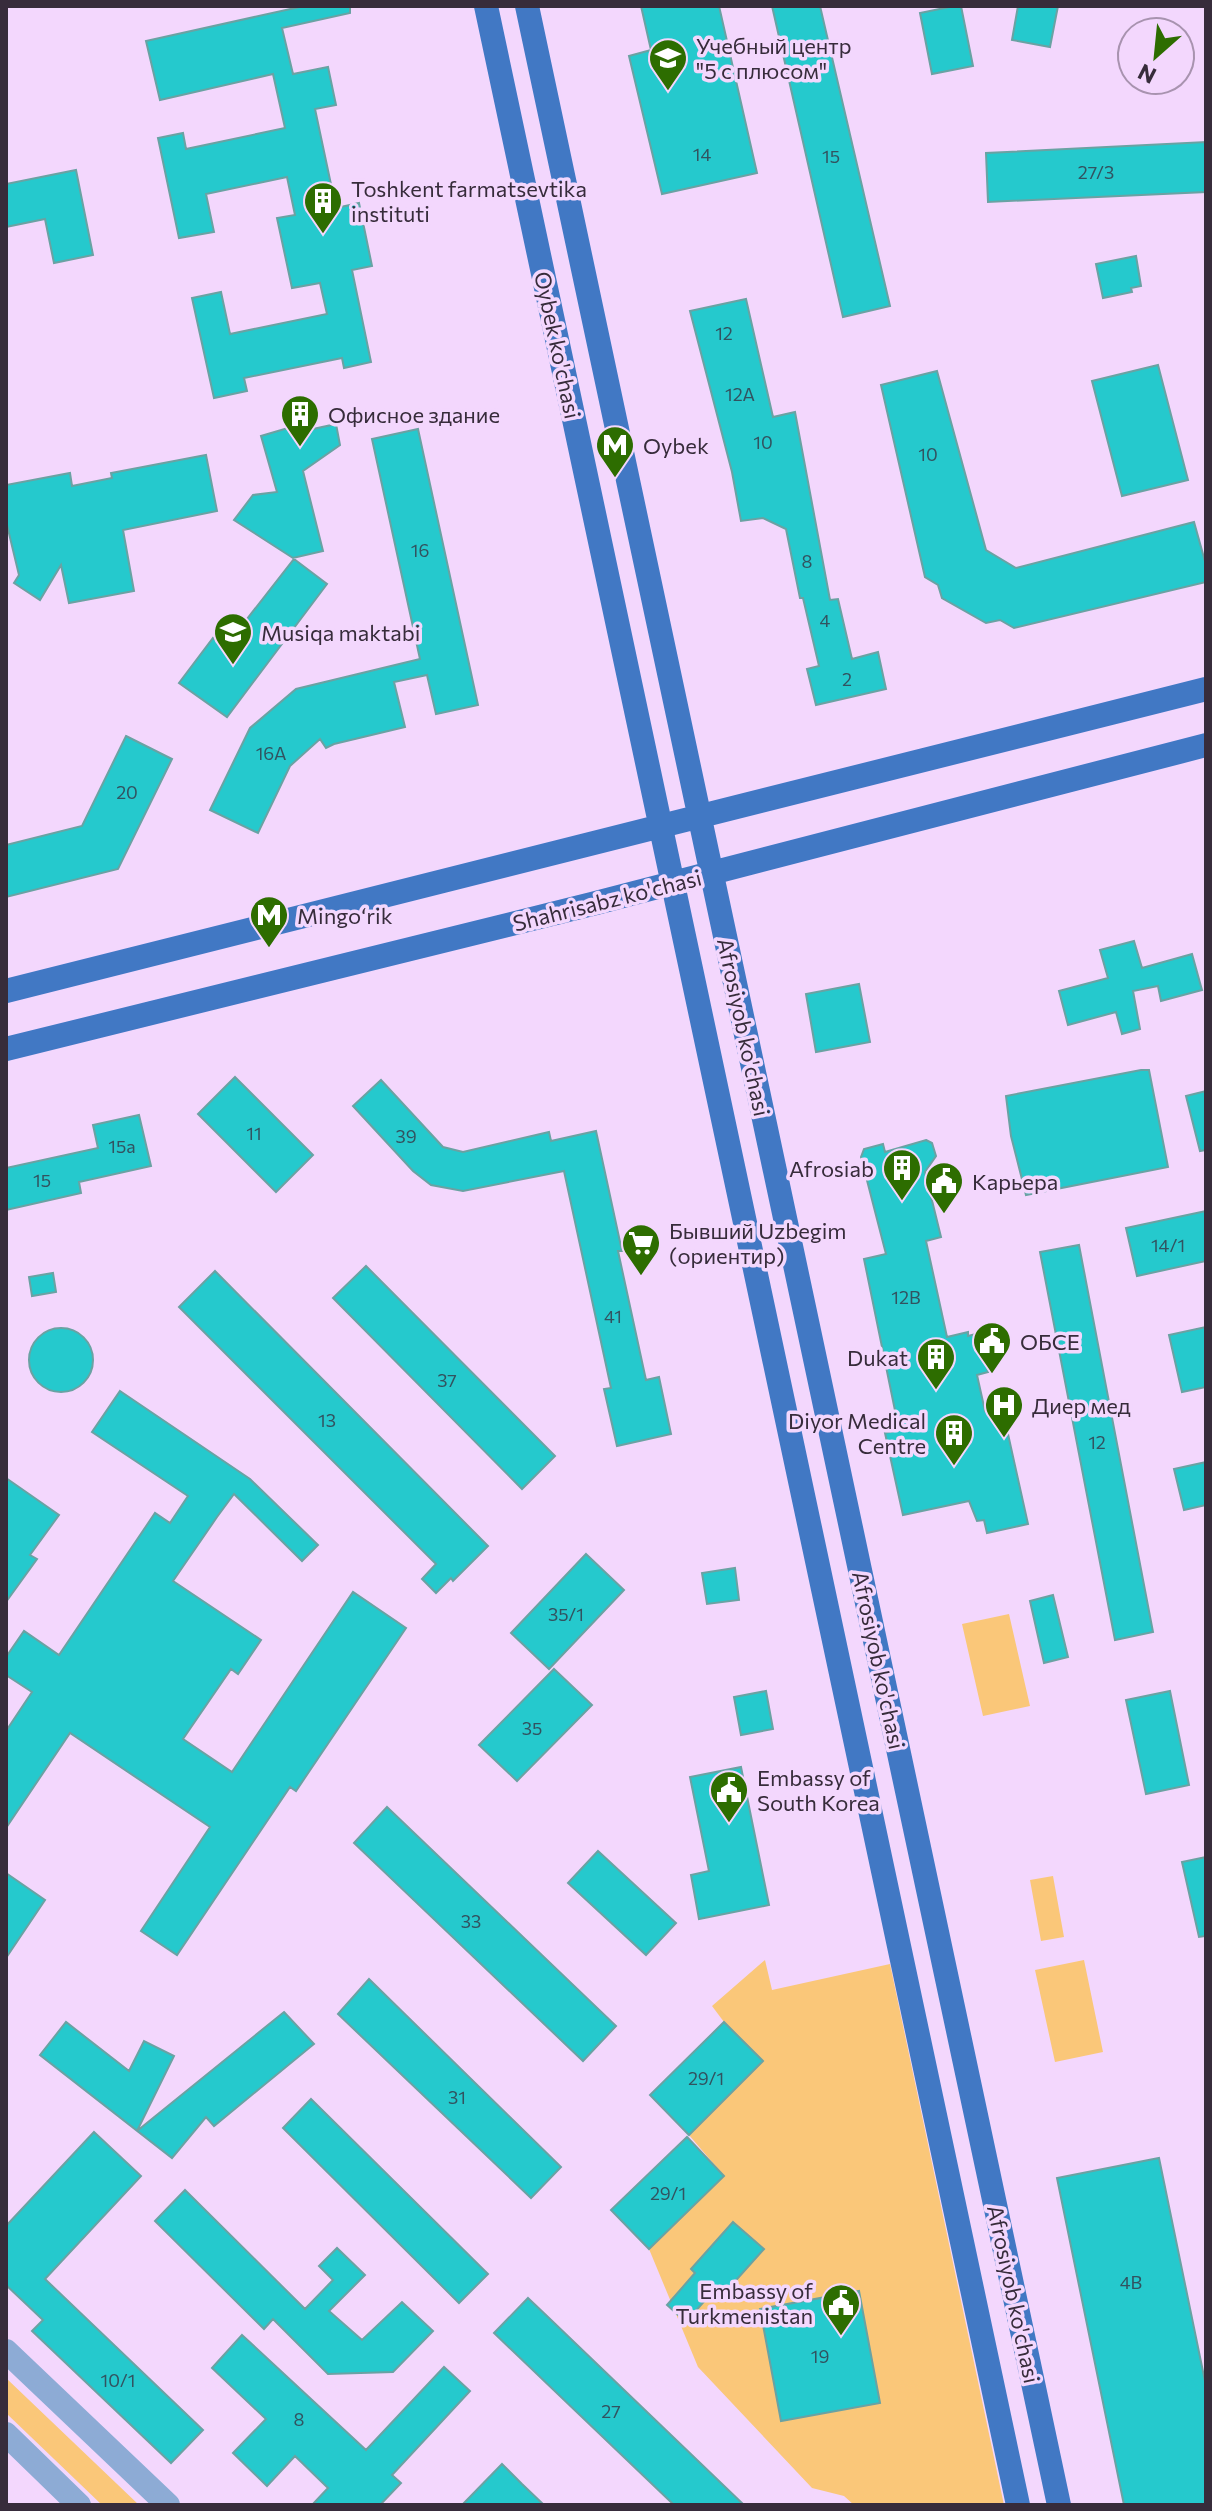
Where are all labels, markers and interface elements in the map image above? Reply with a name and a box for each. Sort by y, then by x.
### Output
north arrow [1116,16,1196,96]
place label: Учебный центр "5 с плюсом" [696,32,852,84]
school or university icon: Учебный центр "5 с плюсом" [647,37,689,92]
text: N [1133,58,1160,90]
house number: 14 [693,143,711,165]
house number: 15 [822,145,840,167]
house number: 27/3 [1078,161,1114,183]
place label: Toshkent farmatsevtika instituti [351,175,587,227]
building icon: Toshkent farmatsevtika instituti [302,180,344,235]
street label: Oybek ko'chasi [529,269,587,421]
house number: 12 [715,322,733,344]
house number: 12A [725,383,755,405]
building icon: Офисное здание [279,393,321,448]
place label: Офисное здание [328,401,500,428]
metro station icon: Oybek [594,424,636,479]
house number: 10 [753,431,773,453]
place label: Oybek [643,432,709,459]
house number: 10 [918,443,938,465]
house number: 16 [411,539,429,561]
house number: 8 [802,550,813,572]
house number: 4 [820,609,831,631]
school or university icon: Musiqa maktabi [212,611,254,666]
place label: Musiqa maktabi [261,619,420,646]
house number: 2 [842,668,852,690]
house number: 16A [256,742,286,764]
house number: 20 [116,781,138,803]
street label: Shahrisabz ko'chasi [510,864,704,936]
metro station icon: Mingoʻrik [248,894,290,949]
place label: Mingoʻrik [297,902,393,929]
street label: Afrosiyob ko'chasi [712,935,776,1119]
house number: 11 [246,1122,262,1144]
house number: 39 [395,1125,417,1147]
house number: 15a [108,1135,136,1157]
building icon: Afrosiab [881,1147,923,1202]
place label: Afrosiab [789,1155,874,1182]
public building icon: Карьера [923,1160,965,1215]
place label: Карьера [972,1168,1058,1195]
house number: 15 [33,1169,51,1191]
place label: Бывший Uzbegim (ориентир) [669,1217,847,1269]
supermarket icon: Бывший Uzbegim (ориентир) [620,1222,662,1277]
house number: 14/1 [1151,1234,1185,1256]
house number: 12B [891,1286,921,1308]
house number: 41 [604,1305,622,1327]
public building icon: ОБСЕ [971,1320,1013,1375]
place label: ОБСЕ [1020,1328,1080,1355]
building icon: Dukat [915,1336,957,1391]
place label: Dukat [847,1344,908,1371]
house number: 37 [437,1369,457,1391]
hospital icon: Диер мед [983,1384,1025,1439]
place label: Диер мед [1032,1392,1131,1419]
place label: Diyor Medical Centre [788,1407,926,1459]
house number: 13 [318,1409,336,1431]
building icon: Diyor Medical Centre [933,1412,975,1467]
house number: 12 [1088,1431,1106,1453]
street label: Afrosiyob ko'chasi [847,1568,911,1752]
house number: 35/1 [548,1603,584,1625]
house number: 35 [522,1717,542,1739]
place label: Embassy of South Korea [757,1764,880,1816]
public building icon: Embassy of South Korea [708,1769,750,1824]
house number: 33 [461,1910,481,1932]
house number: 29/1 [688,2067,724,2089]
house number: 31 [448,2086,466,2108]
house number: 29/1 [650,2182,686,2204]
street label: Afrosiyob ko'chasi [982,2202,1046,2386]
house number: 4B [1120,2271,1142,2293]
place label: Embassy of Turkmenistan [676,2277,813,2329]
public building icon: Embassy of Turkmenistan [820,2282,862,2337]
house number: 19 [811,2345,829,2367]
house number: 10/1 [101,2369,135,2391]
house number: 27 [601,2400,621,2422]
house number: 8 [294,2408,305,2430]

